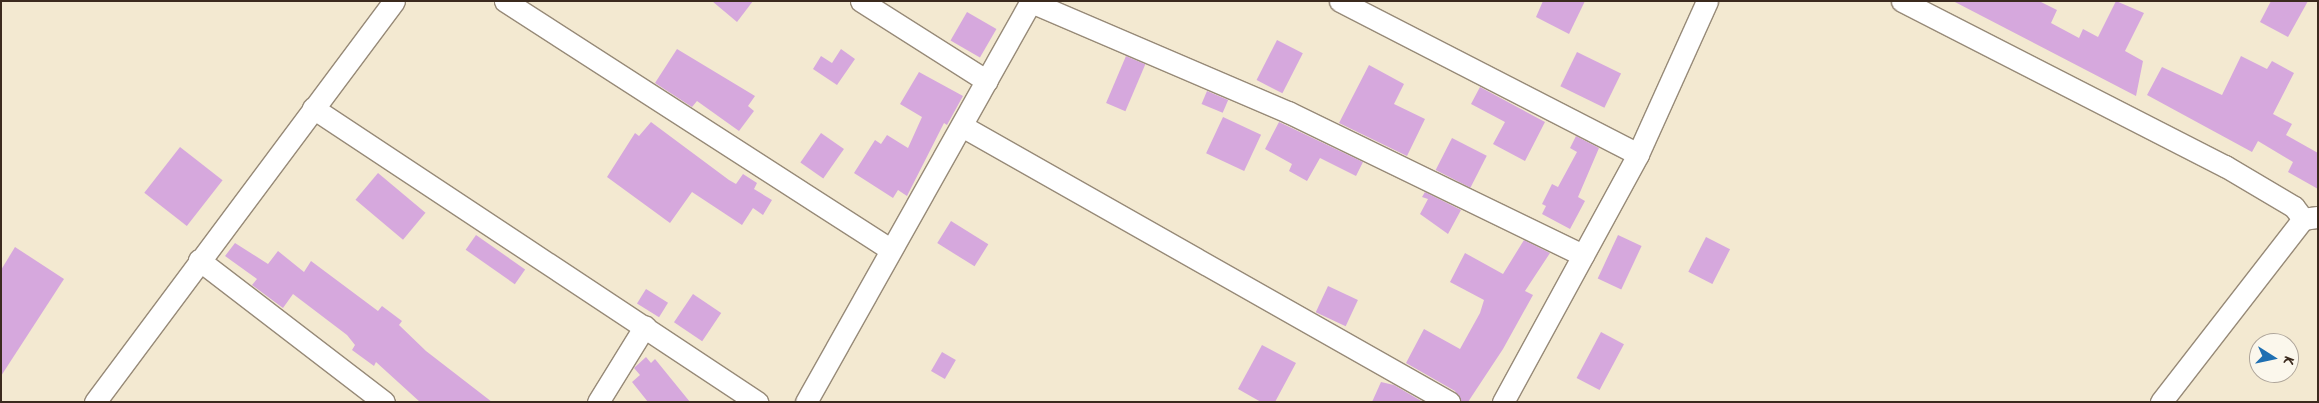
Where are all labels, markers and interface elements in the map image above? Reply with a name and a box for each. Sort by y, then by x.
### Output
north arrow [2249,333,2299,383]
text: K [2276,354,2299,366]

